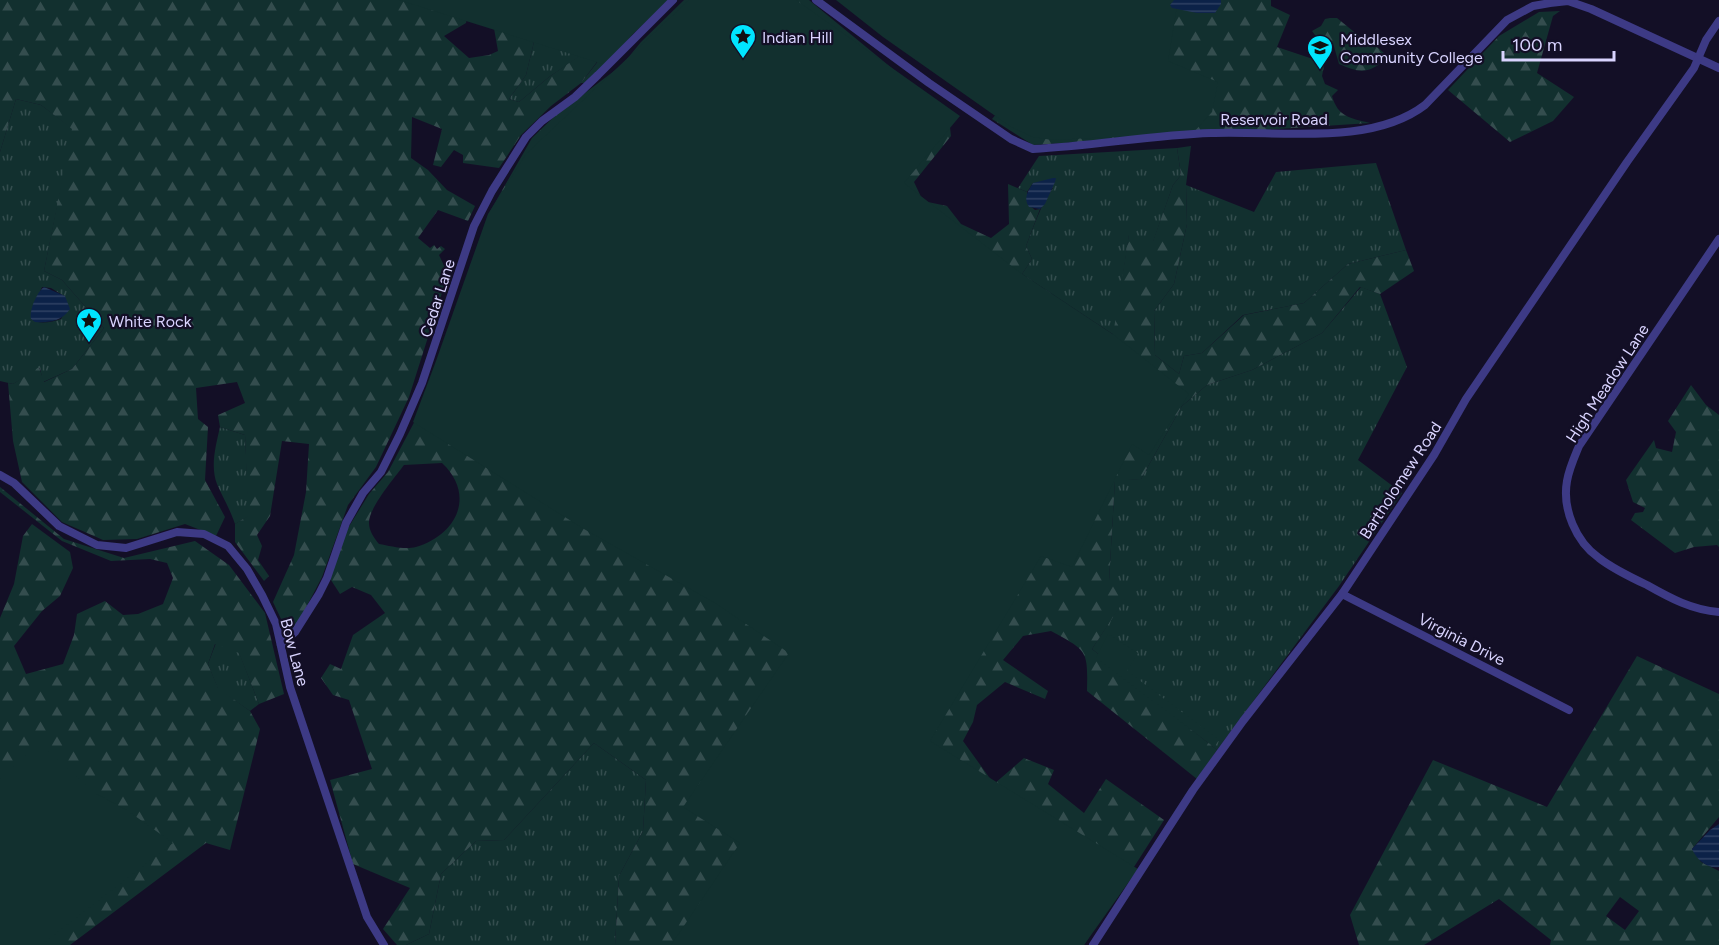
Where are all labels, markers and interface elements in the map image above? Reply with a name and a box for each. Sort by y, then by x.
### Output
place icon: Indian Hill [728,22,758,60]
scale bar [1503,24,1614,62]
place label: Indian Hill [762,28,832,47]
place label: Middlesex Community College [1340,30,1483,67]
school or university icon: Middlesex Community College [1305,33,1335,71]
text: 100 m [1512,34,1562,56]
street label: Reservoir Road [1220,110,1328,129]
street label: Cedar Lane [416,256,459,340]
place icon: White Rock [74,306,104,344]
place label: White Rock [109,312,192,331]
street label: High Meadow Lane [1562,320,1653,446]
street label: Bartholomew Road [1355,418,1445,542]
street label: Virginia Drive [1415,609,1509,670]
street label: Bow Lane [276,616,313,688]

